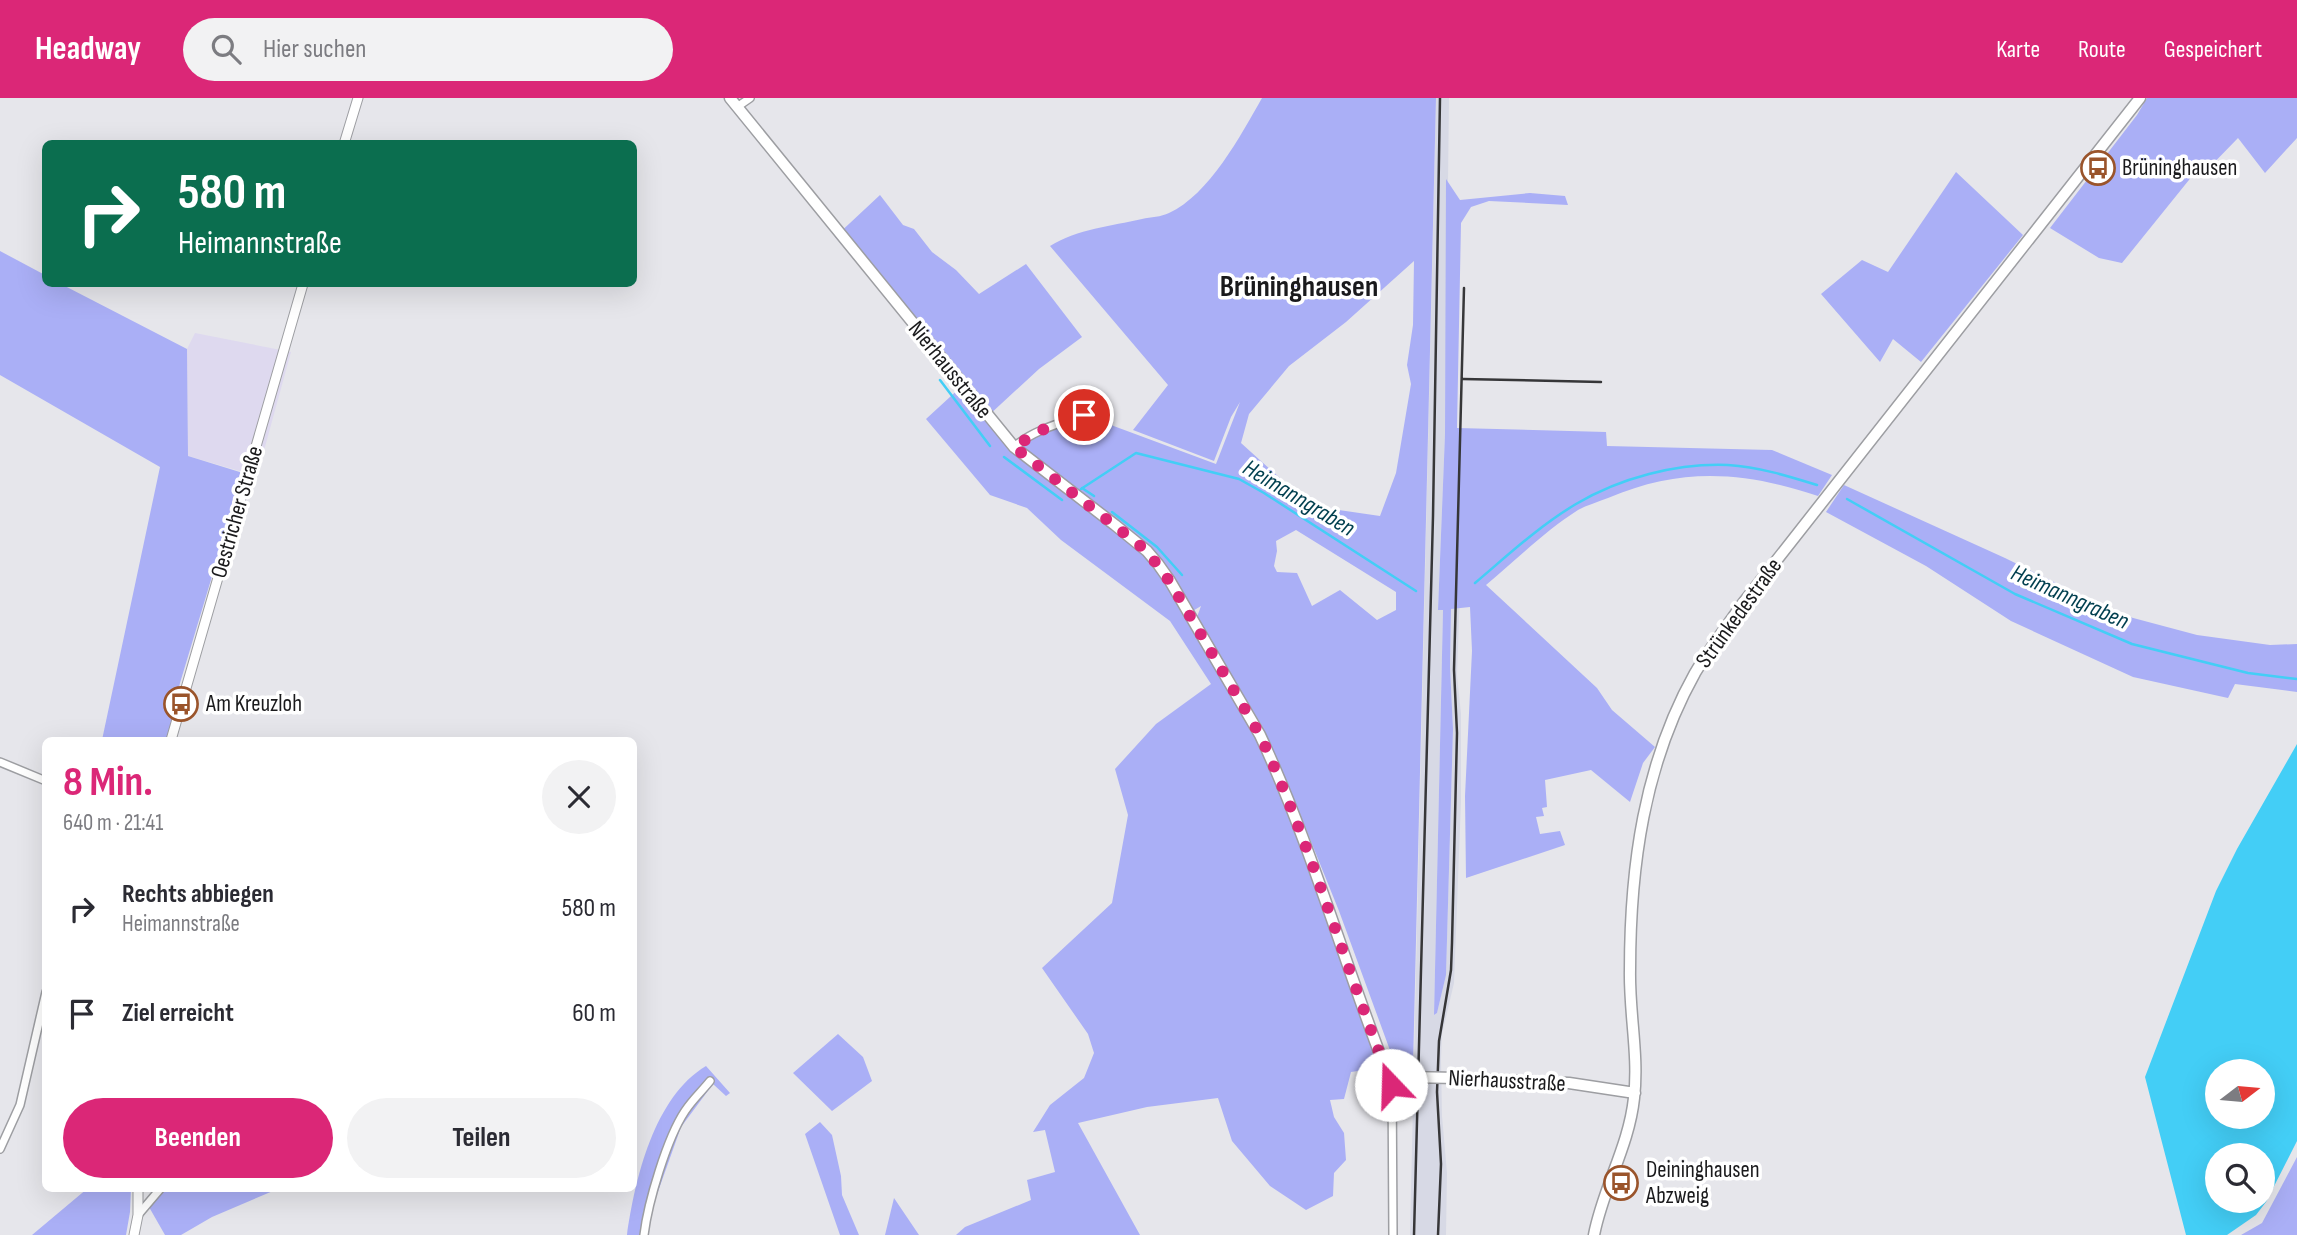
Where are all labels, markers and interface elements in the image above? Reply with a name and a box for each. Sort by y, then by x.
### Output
search box [183,18,673,81]
text: Headway [35,29,141,69]
icon: search [207,30,245,68]
text: Hier suchen [263,34,366,65]
text: Karte [1996,35,2040,64]
text: Route [2078,35,2126,64]
text: Gespeichert [2164,35,2262,64]
bus stop icon: Brüninghausen [2079,149,2117,187]
place label: Brüninghausen [2122,154,2237,182]
text: 580 m [178,164,286,223]
icon: right [63,168,154,259]
text: Heimannstraße [178,224,342,263]
district label: Brüninghausen [1220,269,1378,305]
street label: Nierhausstraße [902,316,998,424]
pin [1054,385,1114,445]
icon: arrive [1065,396,1103,434]
street label: Oestricher Straße [205,443,269,581]
water label: Heimanngraben [1238,453,1360,543]
street label: Strünkedestraße [1690,553,1788,673]
water label: Heimanngraben [2007,558,2133,636]
bus stop icon: Am Kreuzloh [162,685,200,723]
place label: Am Kreuzloh [205,690,302,718]
text: 8 Min. [63,757,153,808]
button: close [542,760,616,834]
text: 640 m · 21:41 [63,809,163,837]
text: Rechts abbiegen [122,879,274,910]
icon: right [63,890,101,928]
text: 580 m [562,893,616,924]
text: Heimannstraße [122,910,240,938]
icon: arrive [63,995,101,1033]
text: Ziel erreicht [122,998,234,1029]
text: 60 m [572,998,616,1029]
position arrow [1354,1048,1428,1122]
north arrow [2205,1059,2275,1129]
map controls [2205,1059,2275,1213]
street label: Nierhausstraße [1448,1064,1566,1098]
button: Beenden [63,1098,333,1178]
button: Teilen [347,1098,616,1178]
button: search [2205,1143,2275,1213]
place label: Deininghausen Abzweig [1645,1156,1760,1210]
bus stop icon: Deininghausen Abzweig [1602,1164,1640,1202]

